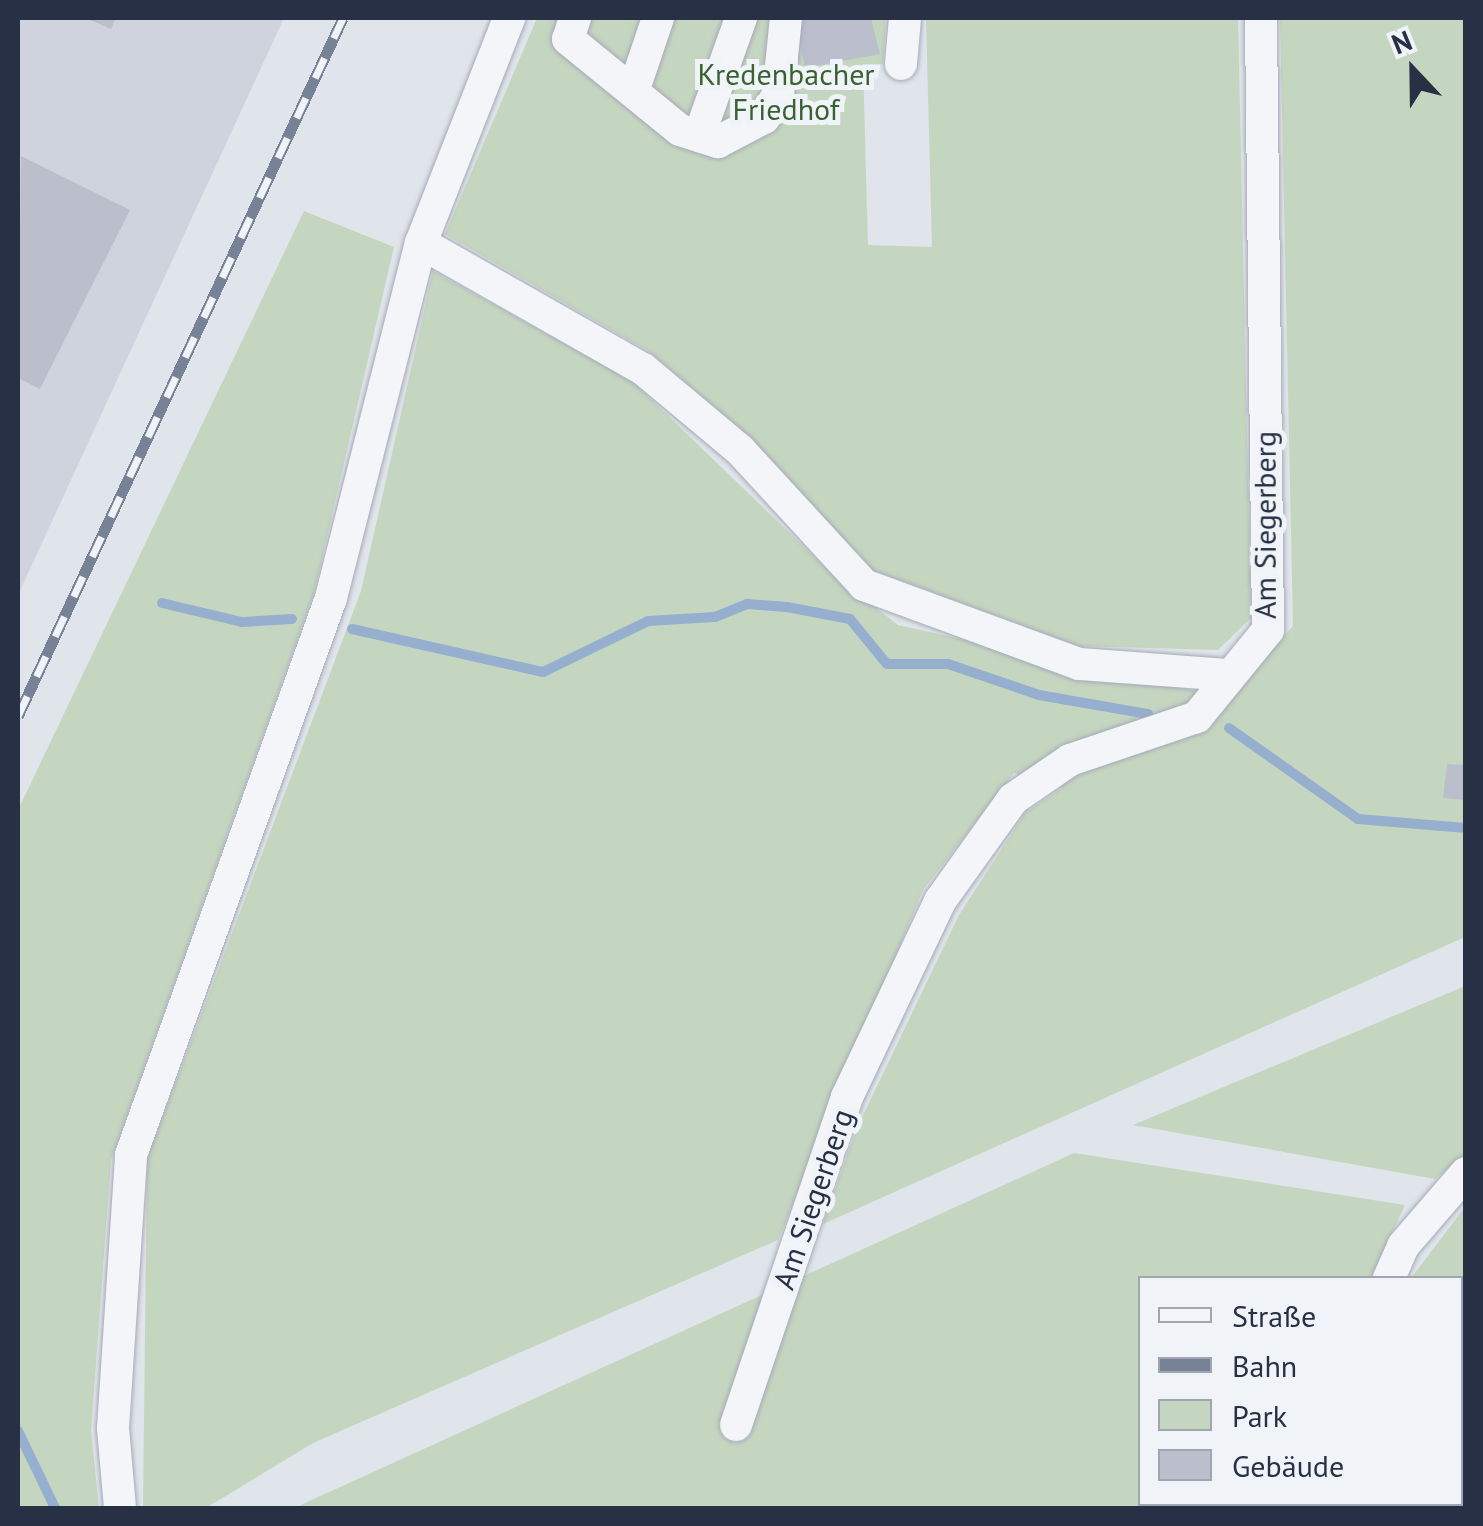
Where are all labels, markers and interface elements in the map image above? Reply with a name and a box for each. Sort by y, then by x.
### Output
north arrow [1363,20,1463,120]
text: N [1386,21,1417,62]
park label: Kredenbacher Friedhof [697,56,875,126]
street label: Am Siegerberg [1247,431,1283,619]
street label: Am Siegerberg [765,1104,861,1294]
legend [1138,1276,1463,1506]
text: Straße [1232,1296,1316,1335]
text: Bahn [1232,1346,1297,1385]
text: Park [1232,1396,1287,1435]
text: Gebäude [1232,1446,1344,1485]

